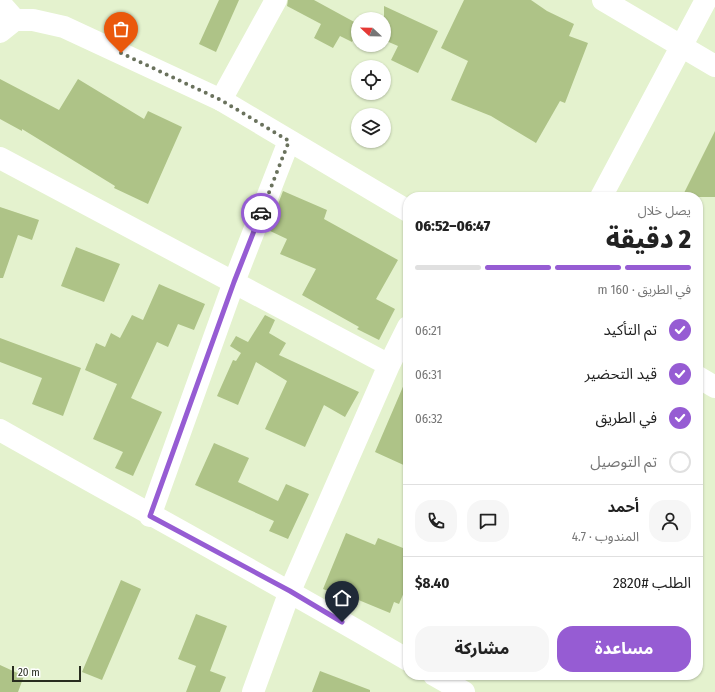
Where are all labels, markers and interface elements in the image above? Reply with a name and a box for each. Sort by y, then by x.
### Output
pin [104,12,138,53]
north arrow [351,12,391,52]
map controls [351,12,391,148]
icon: bag [110,18,132,40]
button: locate [351,60,391,100]
button: layers [351,108,391,148]
courier [241,193,281,233]
icon: car [250,202,272,224]
text: يصل خلال [638,203,691,218]
text: 06:47–06:52 [415,217,490,235]
text: 2 دقيقة [606,224,691,255]
text: في الطريق · 160 m [597,282,691,297]
icon: check [669,319,691,341]
text: تم التأكيد [603,321,657,339]
text: 06:21 [415,323,442,338]
icon: check [669,363,691,385]
text: قيد التحضير [585,365,657,383]
text: 06:31 [415,367,442,382]
icon: check [669,407,691,429]
text: في الطريق [596,409,657,427]
text: 06:32 [415,411,443,426]
text: تم التوصيل [590,453,657,471]
text: أحمد [608,498,639,516]
button: phone [415,500,457,542]
button: chat [467,500,509,542]
button: person [649,500,691,542]
text: المندوب · 4.7 [572,529,639,544]
text: $8.40 [415,574,449,592]
text: الطلب #2820 [613,574,691,592]
pin [325,581,359,622]
icon: home [331,587,353,609]
button: مشاركة [415,626,549,672]
button: مساعدة [557,626,691,672]
scale bar [12,664,81,683]
text: 20 m [18,666,40,679]

